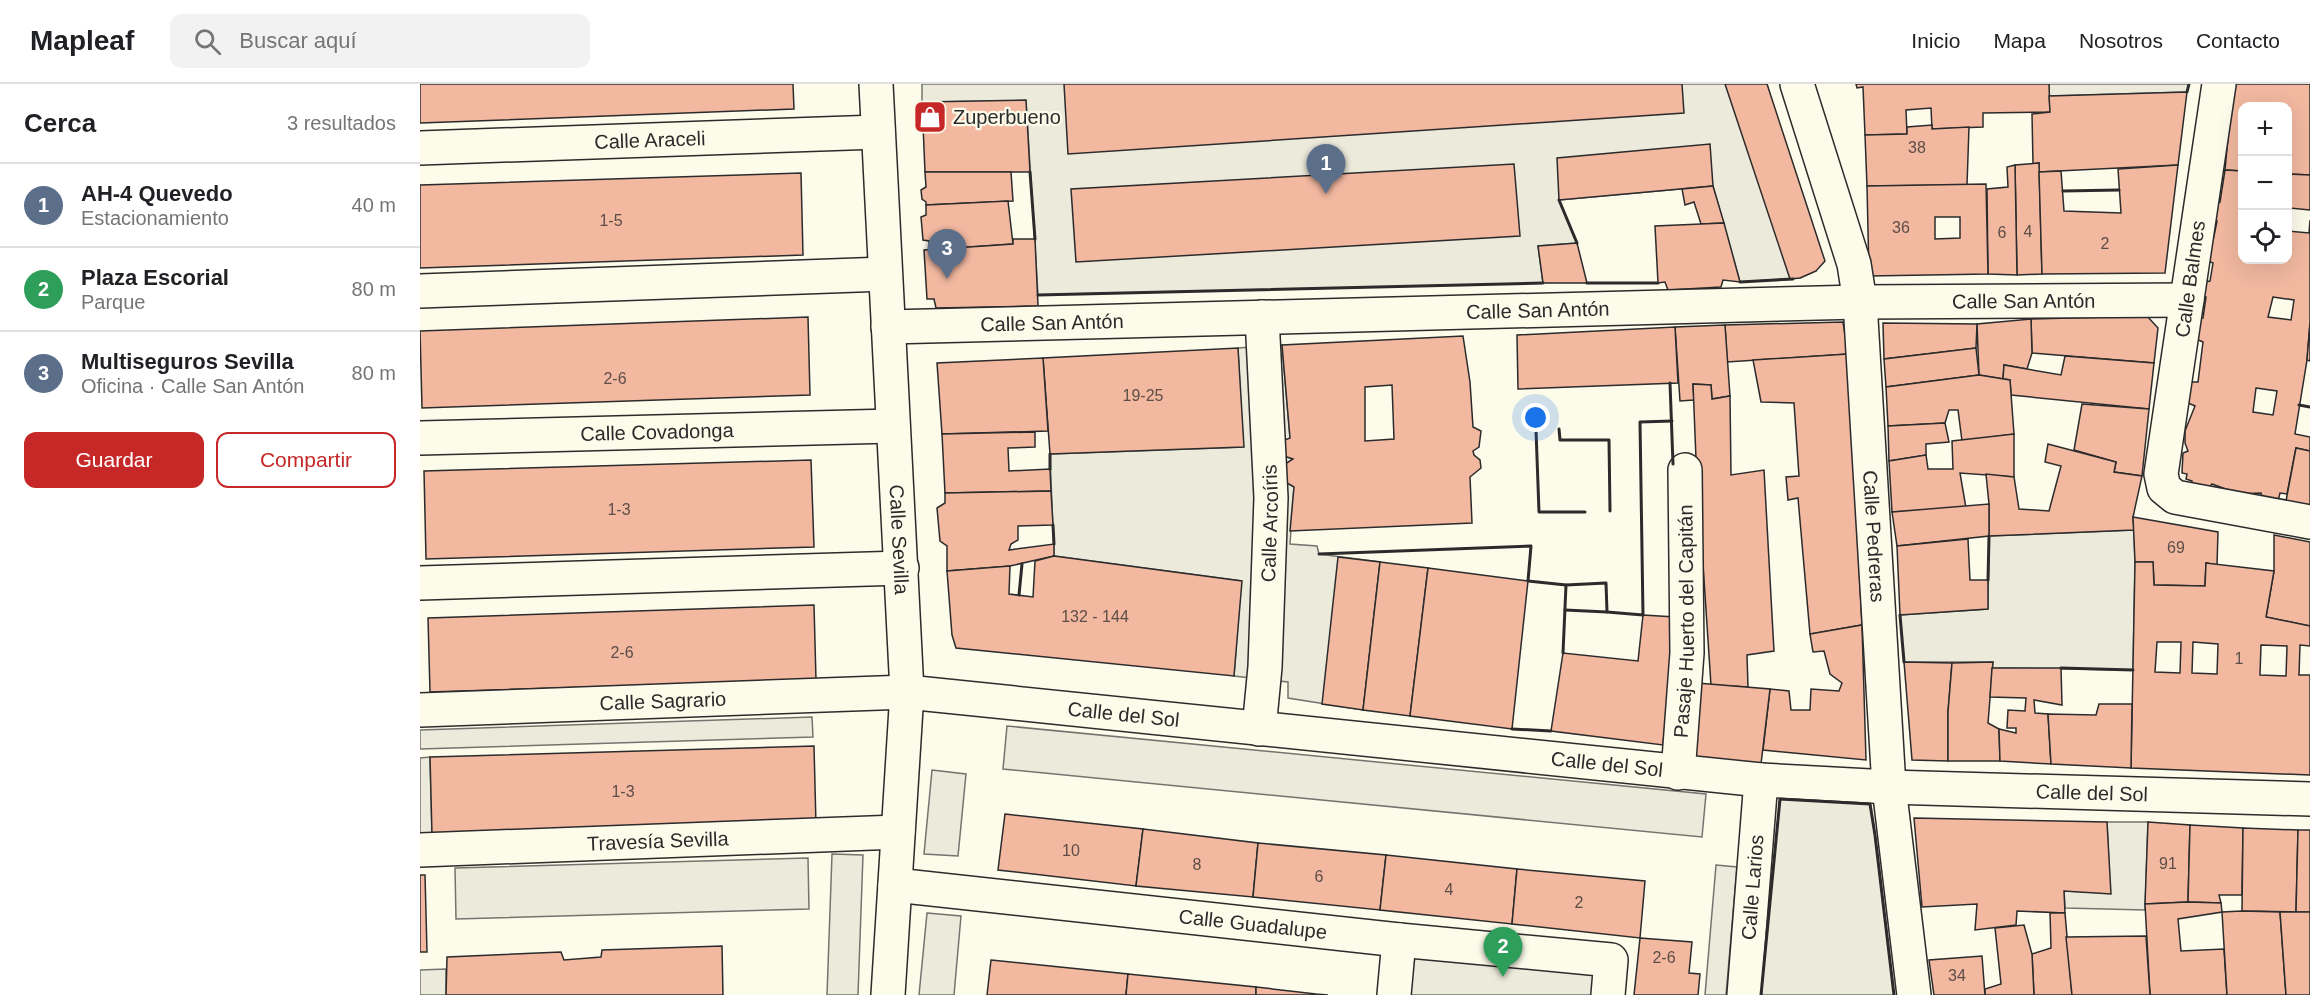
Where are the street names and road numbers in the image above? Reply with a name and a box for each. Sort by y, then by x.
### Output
street label: Calle Araceli [594,127,706,153]
street label: Calle Balmes [2171,219,2209,339]
street label: Calle San Antón [1952,290,2095,312]
street label: Calle San Antón [1466,297,1610,323]
street label: Calle San Antón [980,310,1124,336]
street label: Calle Covadonga [580,419,735,445]
street label: Calle Arcoíris [1257,464,1282,583]
street label: Calle Pedreras [1859,470,1889,603]
street label: Calle Sevilla [885,484,913,596]
street label: Pasaje Huerto del Capitán [1670,504,1698,739]
street label: Calle Sagrario [599,688,727,714]
street label: Calle del Sol [1067,698,1181,731]
street label: Calle del Sol [1550,747,1664,781]
street label: Calle del Sol [2035,780,2148,805]
street label: Travesía Sevilla [587,827,730,855]
street label: Calle Larios [1737,834,1768,941]
street label: Calle Guadalupe [1178,905,1328,943]

